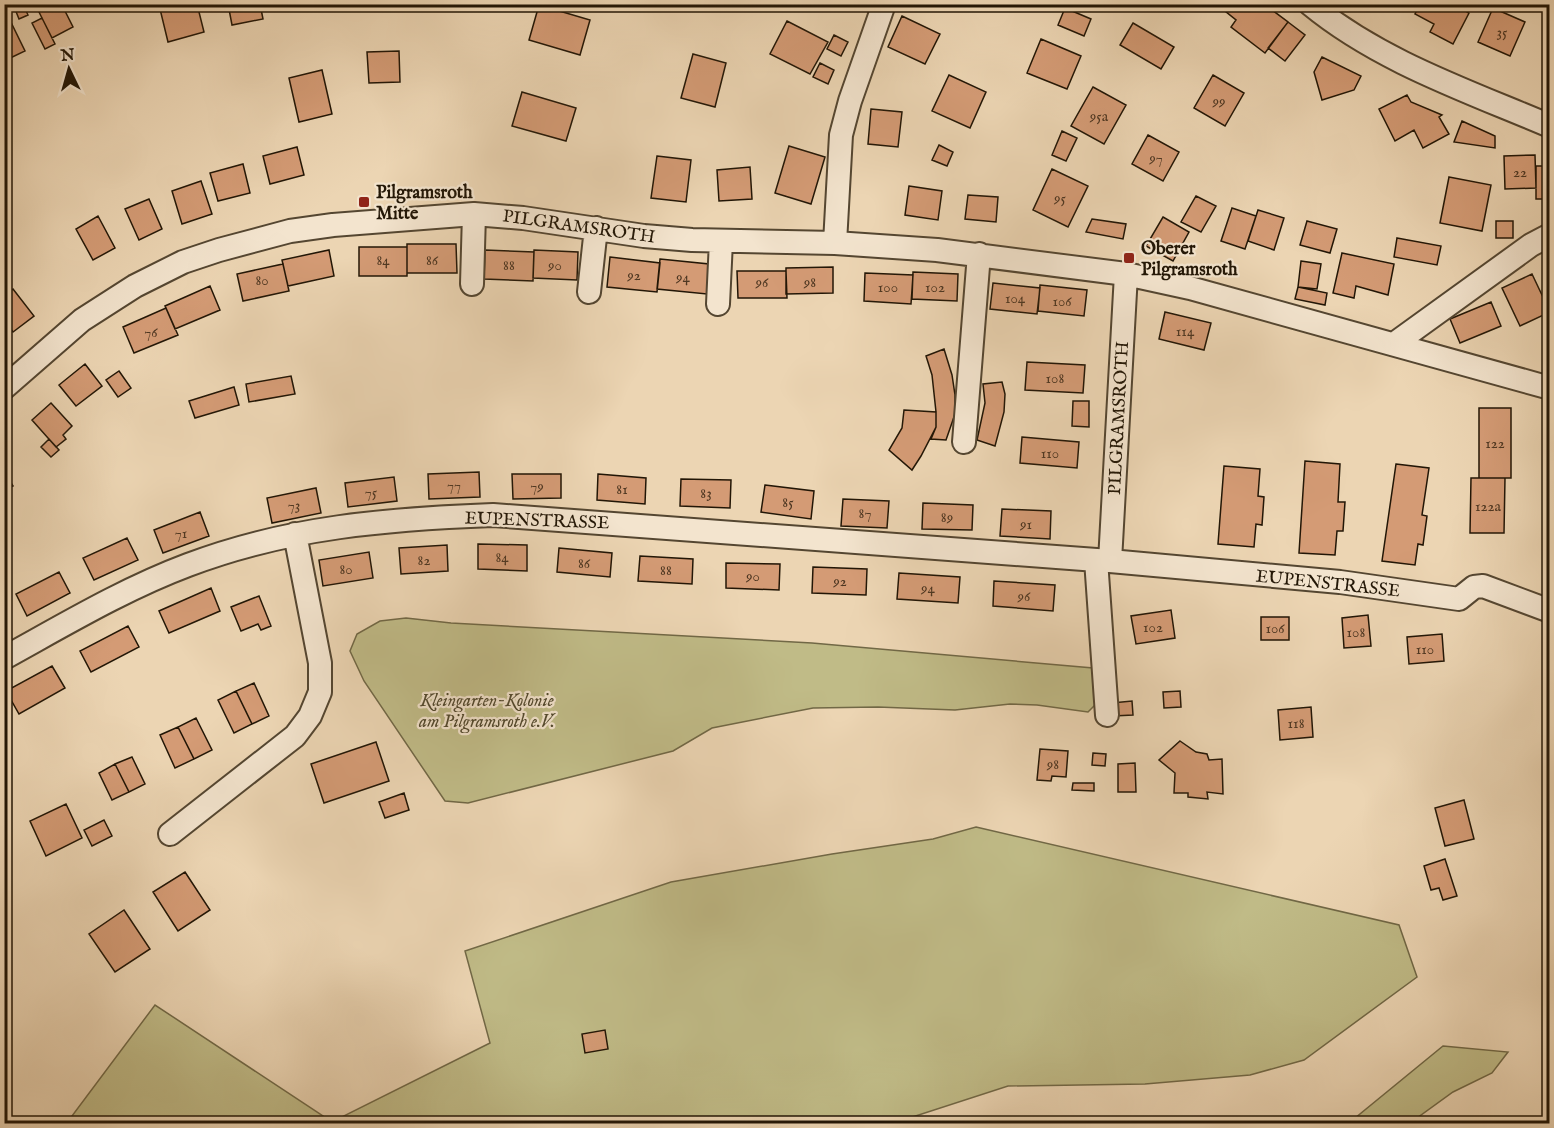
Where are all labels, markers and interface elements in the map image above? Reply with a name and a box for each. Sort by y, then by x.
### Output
house number: 35 [1496,23,1508,42]
north arrow [39,39,99,99]
text: N [59,45,76,67]
house number: 99 [1211,92,1226,111]
house number: 95a [1089,107,1109,126]
house number: 97 [1148,149,1163,168]
house number: 22 [1513,163,1527,182]
place label: Pilgramsroth Mitte [376,182,473,226]
house number: 95 [1053,189,1067,208]
marker: Pilgramsroth Mitte [357,195,371,209]
street label: PILGRAMSROTH [501,205,657,250]
place label: Oberer Pilgramsroth [1141,238,1238,282]
house number: 84 [376,251,390,270]
house number: 86 [426,251,439,270]
marker: Oberer Pilgramsroth [1122,251,1136,265]
house number: 88 [503,256,515,275]
house number: 90 [547,256,562,275]
house number: 92 [626,266,641,285]
house number: 94 [675,268,691,287]
house number: 80 [255,271,269,290]
house number: 96 [755,273,769,292]
house number: 98 [803,273,816,292]
house number: 100 [878,278,898,297]
house number: 102 [925,278,945,297]
house number: 104 [1005,289,1026,308]
house number: 106 [1052,292,1072,311]
house number: 114 [1176,322,1195,341]
house number: 76 [144,323,158,342]
street label: PILGRAMSROTH [1104,341,1135,496]
house number: 108 [1046,369,1065,388]
house number: 122 [1485,434,1505,453]
house number: 110 [1041,444,1059,463]
house number: 77 [447,476,461,495]
house number: 79 [530,477,544,496]
house number: 81 [616,480,628,499]
house number: 75 [365,483,378,502]
house number: 83 [700,484,712,503]
house number: 85 [782,493,794,512]
house number: 73 [288,496,300,515]
house number: 122a [1475,497,1502,516]
house number: 87 [859,504,871,523]
street label: EUPENSTRASSE [464,507,610,536]
house number: 89 [941,508,953,527]
house number: 91 [1019,515,1032,534]
house number: 71 [175,524,187,543]
house number: 84 [495,548,509,567]
house number: 82 [418,551,430,570]
house number: 86 [578,554,591,573]
house number: 80 [339,560,353,579]
house number: 88 [660,561,672,580]
street label: EUPENSTRASSE [1255,565,1401,603]
house number: 90 [745,567,760,586]
house number: 92 [832,572,847,591]
house number: 94 [920,579,936,598]
house number: 96 [1017,587,1031,606]
house number: 102 [1143,618,1163,637]
house number: 106 [1265,619,1285,638]
house number: 108 [1347,623,1366,642]
house number: 110 [1416,640,1434,659]
park label: Kleingarten-Kolonie am Pilgramsroth e.V. [418,690,556,734]
house number: 118 [1287,714,1305,733]
house number: 98 [1046,755,1059,774]

